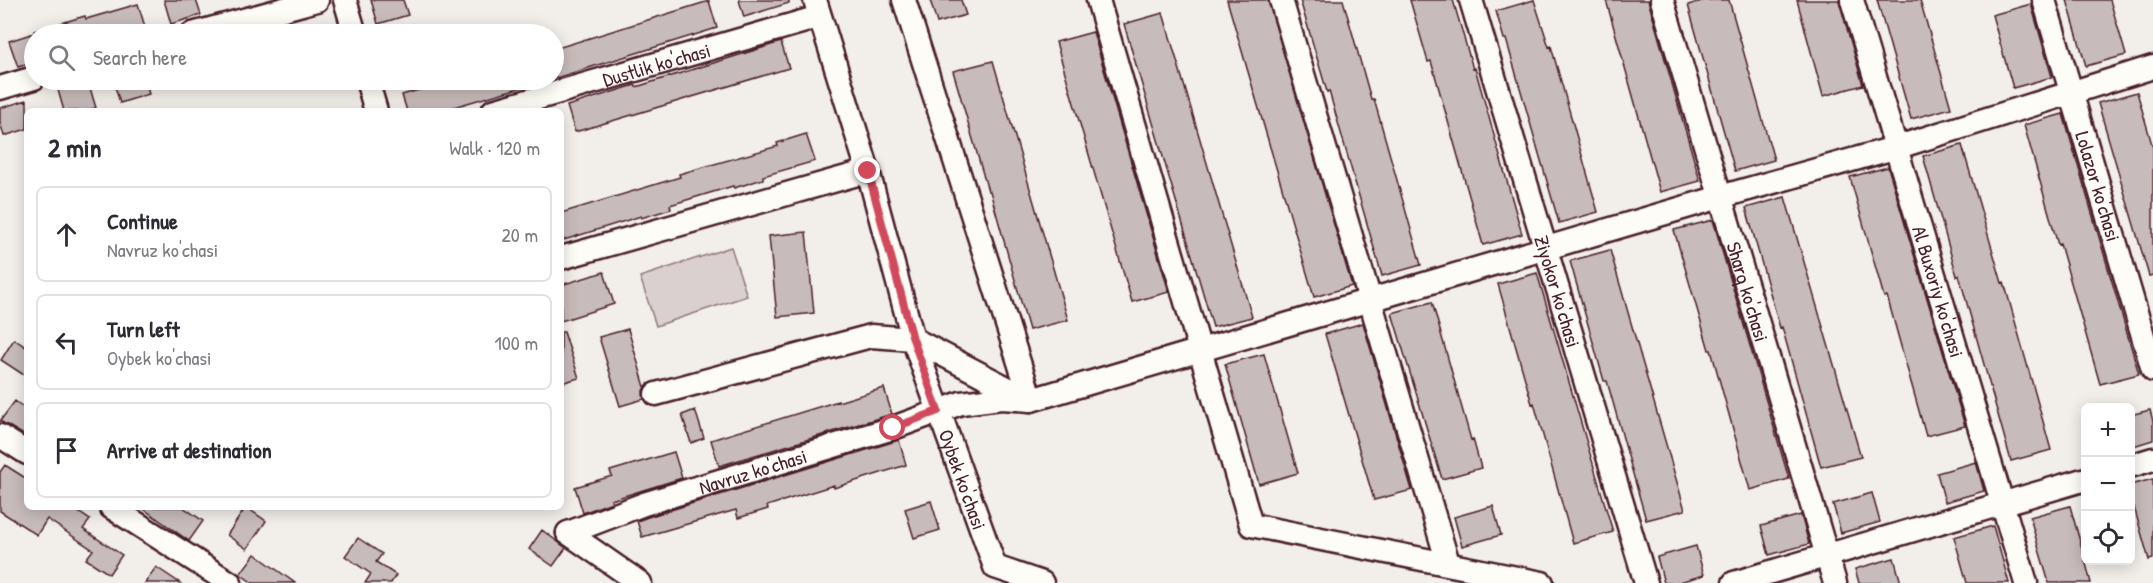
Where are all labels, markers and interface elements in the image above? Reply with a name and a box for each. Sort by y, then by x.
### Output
search box [24,24,564,90]
street label: Dustlik ko'chasi [599,36,713,92]
icon: search [45,41,78,74]
text: Search here [93,42,187,72]
street label: Lolazor ko'chasi [2070,128,2128,244]
text: 2 min [48,130,101,165]
text: Walk · 120 m [449,134,540,161]
route end [854,157,880,183]
text: Continue [107,206,178,236]
icon: ahead [50,218,83,251]
text: 20 m [501,221,538,248]
street label: Al Buxoriy ko'chasi [1907,222,1971,360]
street label: Ziyokor ko'chasi [1529,232,1588,350]
text: Navruz ko'chasi [107,236,218,263]
street label: Sharq ko'chasi [1721,238,1776,345]
text: Turn left [107,314,180,344]
icon: left [50,326,83,359]
text: 100 m [495,329,538,356]
text: Oybek ko'chasi [107,344,212,371]
map controls [2081,403,2135,565]
button: + [2081,403,2135,457]
route start [879,414,905,440]
street label: Oybek ko'chasi [933,425,994,533]
icon: arrive [50,434,83,467]
text: Arrive at destination [107,435,272,465]
street label: Navruz ko'chasi [696,442,810,500]
button: − [2081,457,2135,511]
button: locate [2081,511,2135,565]

